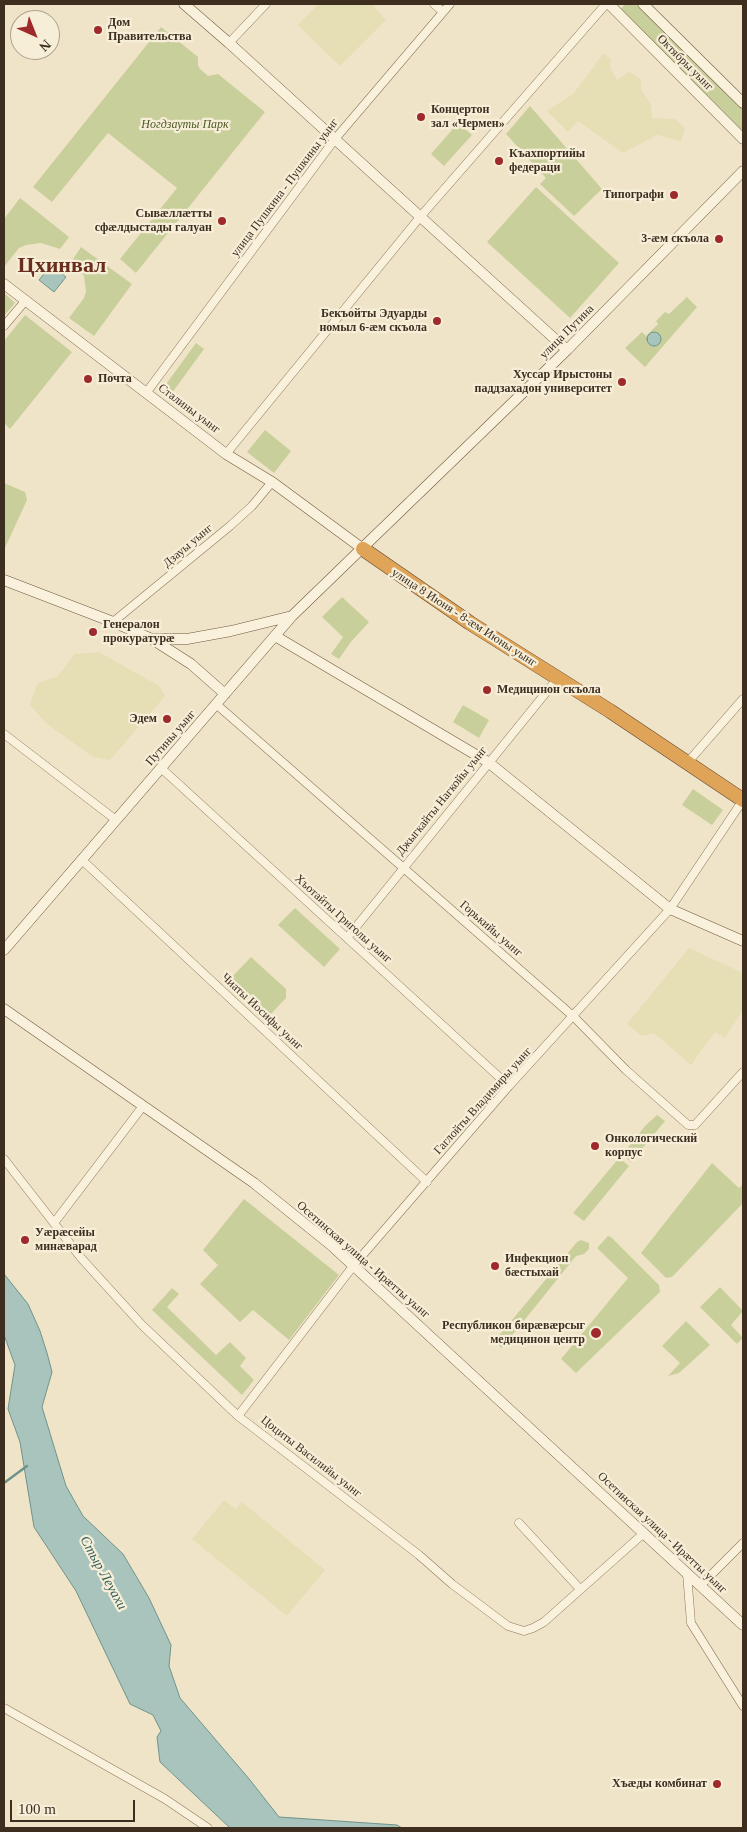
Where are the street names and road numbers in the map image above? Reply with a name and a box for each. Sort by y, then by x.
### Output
street label: Октябры уынг [654,32,716,94]
street label: улица Пушкина - Пушкины уынг [228,116,342,260]
street label: улица Путина [537,302,597,362]
street label: Сталины уынг [155,381,223,437]
street label: Дзауы уынг [160,521,216,571]
street label: улица 8 Июня - 8-ӕм Июны уынг [389,566,539,670]
street label: Путины уынг [143,707,199,769]
street label: Джыгкайты Нагкойы уынг [394,744,490,858]
street label: Хъотайты Григолы уынг [291,872,395,966]
street label: Горькийы уынг [457,898,525,960]
street label: Чиаты Иосифы уынг [218,970,306,1054]
street label: Гаглойты Владимиры уынг [431,1044,535,1158]
street label: Осетинская улица - Ирæтты уынг [294,1198,432,1322]
street label: Цоциты Василийы уынг [258,1413,364,1501]
street label: Осетинская улица - Ирæтты уынг [594,1469,730,1597]

